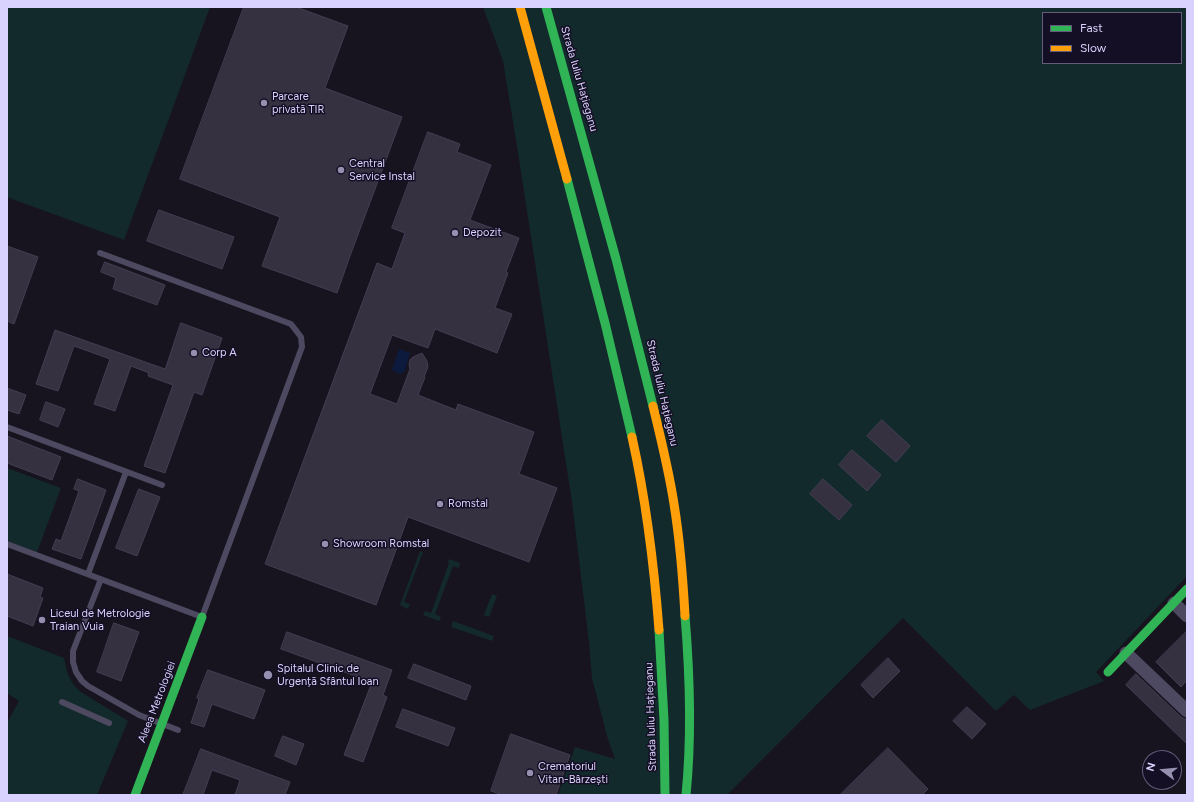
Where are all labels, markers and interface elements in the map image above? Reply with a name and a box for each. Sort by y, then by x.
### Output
legend [1042,12,1182,64]
text: Fast [1080,21,1103,35]
street label: Strada Iuliu Hațieganu [558,25,600,133]
text: Slow [1080,41,1106,55]
place label: Parcare privată TIR [272,90,324,116]
marker: Parcare privată TIR [259,98,269,108]
place label: Central Service Instal [349,157,415,183]
marker: Central Service Instal [336,165,346,175]
place label: Depozit [463,226,502,240]
marker: Depozit [450,228,460,238]
street label: Strada Iuliu Hațieganu [643,338,681,448]
place label: Corp A [202,346,237,360]
marker: Corp A [189,348,199,358]
place label: Romstal [448,497,488,511]
marker: Romstal [435,499,445,509]
place label: Showroom Romstal [333,537,429,551]
marker: Showroom Romstal [320,539,330,549]
place label: Liceul de Metrologie Traian Vuia [50,607,150,633]
marker: Liceul de Metrologie Traian Vuia [37,615,47,625]
street label: Aleea Metrologiei [135,659,179,745]
place label: Spitalul Clinic de Urgență Sfântul Ioan [277,662,379,688]
street label: Strada Iuliu Hațieganu [643,662,659,772]
marker: Spitalul Clinic de Urgență Sfântul Ioan [262,669,274,681]
north arrow [1142,750,1182,790]
place label: Crematoriul Vitan-Bârzești [538,760,608,786]
text: N [1144,761,1158,773]
marker: Crematoriul Vitan-Bârzești [525,768,535,778]

